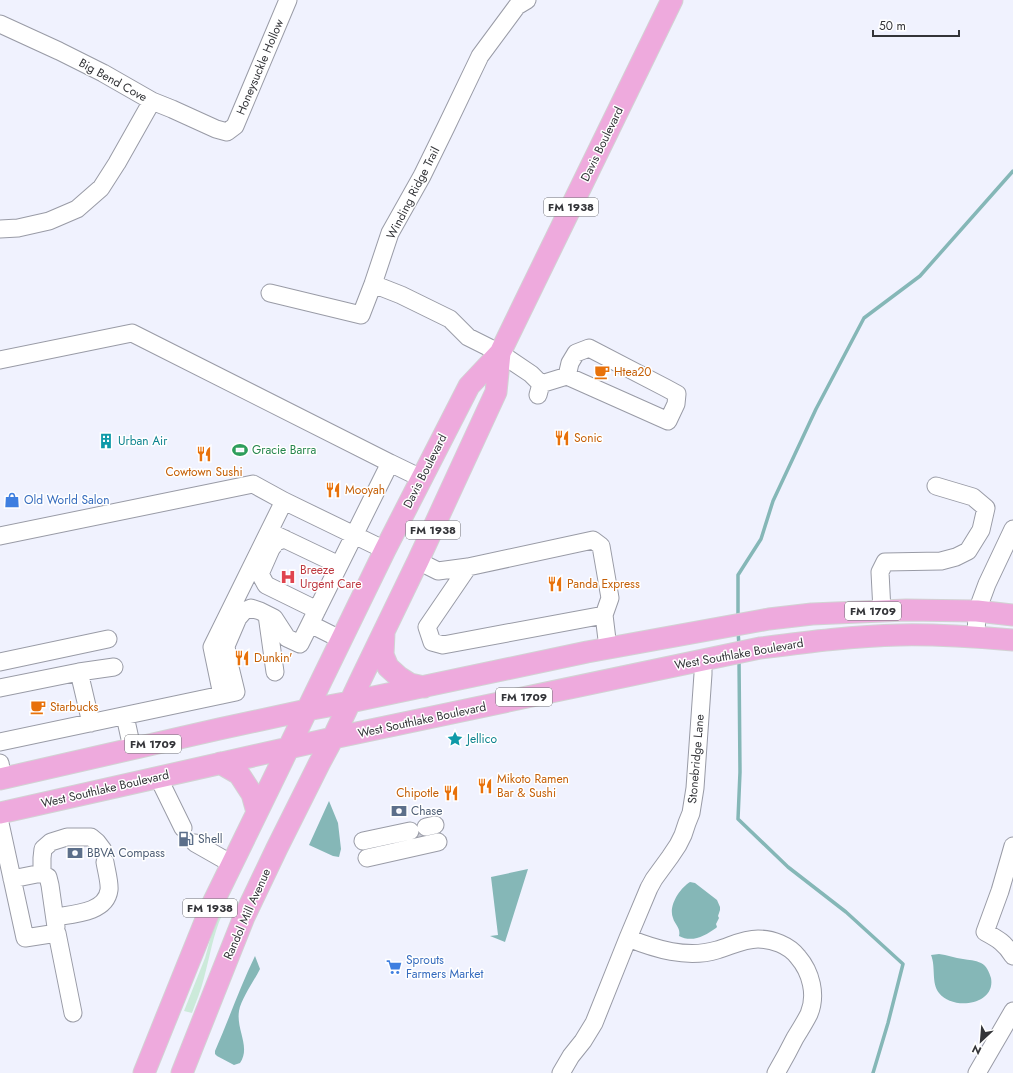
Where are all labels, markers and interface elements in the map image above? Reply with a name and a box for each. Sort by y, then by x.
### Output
scale bar [873,12,959,38]
street label: Honeysuckle Hollow [232,15,289,118]
text: 50 m [879,17,906,35]
street label: Big Bend Cove [76,54,150,106]
street label: Davis Boulevard [576,104,628,184]
street label: Winding Ridge Trail [382,144,444,242]
road number: FM 1938 [544,198,598,216]
cafe icon: Htea20 [593,363,611,381]
place label: Htea20 [614,363,651,381]
restaurant icon: Sonic [553,429,571,447]
place label: Sonic [574,429,603,447]
street label: Davis Boulevard [399,431,451,511]
building icon: Urban Air [97,432,115,450]
place label: Urban Air [118,432,168,450]
sports icon: Gracie Barra [231,441,249,459]
place label: Gracie Barra [252,441,317,459]
restaurant icon: Cowtown Sushi [195,445,213,463]
place label: Cowtown Sushi [165,463,243,481]
restaurant icon: Mooyah [324,481,342,499]
place label: Mooyah [345,481,385,499]
shop icon: Old World Salon [3,491,21,509]
place label: Old World Salon [24,491,109,509]
road number: FM 1938 [406,521,460,539]
place label: Breeze Urgent Care [300,561,361,593]
hospital icon: Breeze Urgent Care [279,568,297,586]
restaurant icon: Panda Express [546,575,564,593]
place label: Panda Express [567,575,640,593]
road number: FM 1709 [845,602,901,620]
street label: West Southlake Boulevard [673,634,805,674]
restaurant icon: Dunkin' [233,649,251,667]
place label: Dunkin' [254,649,293,667]
road number: FM 1709 [496,688,552,706]
cafe icon: Starbucks [29,698,47,716]
place label: Starbucks [50,698,99,716]
street label: West Southlake Boulevard [356,698,488,742]
street label: Stonebridge Lane [683,714,709,804]
place icon: Jellico [446,730,464,748]
place label: Jellico [465,730,497,748]
road number: FM 1709 [125,735,181,753]
street label: West Southlake Boulevard [39,766,171,812]
place label: Mikoto Ramen Bar & Sushi [497,770,569,802]
restaurant icon: Mikoto Ramen Bar & Sushi [476,777,494,795]
place label: Chipotle [396,784,439,802]
restaurant icon: Chipotle [442,784,460,802]
bank icon: Chase [390,802,408,820]
place label: Chase [411,802,442,820]
fuel station icon: Shell [177,830,195,848]
place label: Shell [198,830,223,848]
bank icon: BBVA Compass [66,844,84,862]
place label: BBVA Compass [87,844,165,862]
street label: Randol Mill Avenue [219,866,275,962]
road number: FM 1938 [183,899,237,917]
place label: Sprouts Farmers Market [406,951,484,983]
supermarket icon: Sprouts Farmers Market [385,958,403,976]
north arrow [961,1021,1001,1061]
text: N [969,1041,984,1059]

